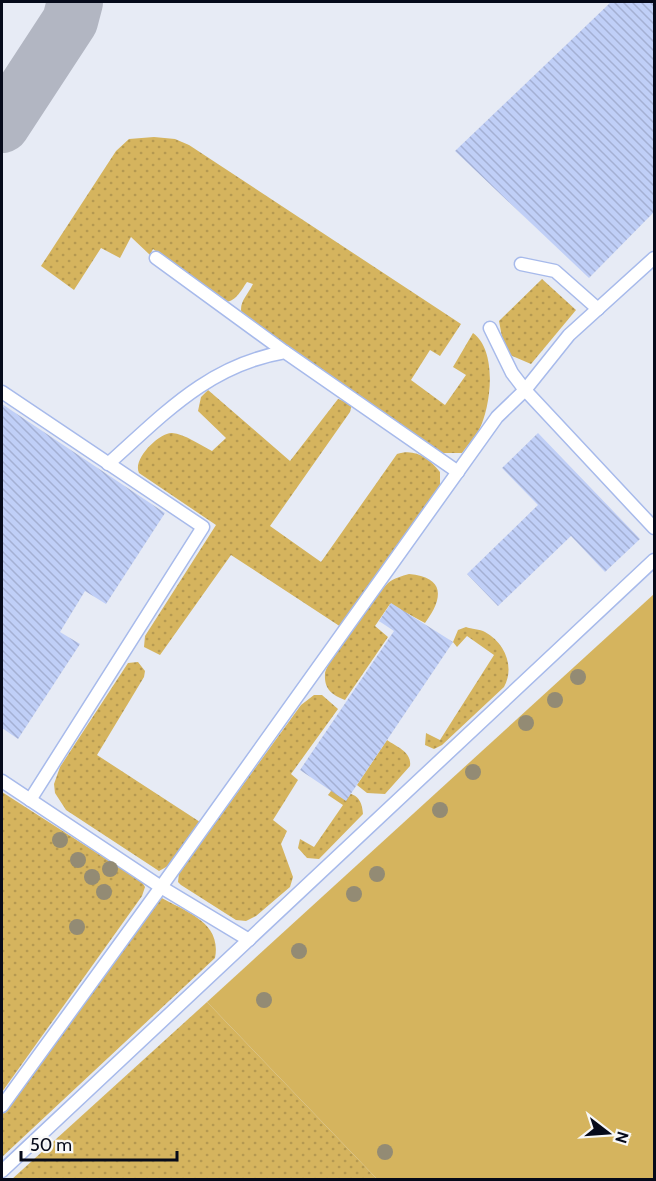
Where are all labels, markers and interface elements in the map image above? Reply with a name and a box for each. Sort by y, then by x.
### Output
north arrow [578,1103,638,1163]
scale bar [21,1124,177,1162]
text: N [611,1129,633,1145]
text: 50 m [30,1134,72,1156]

